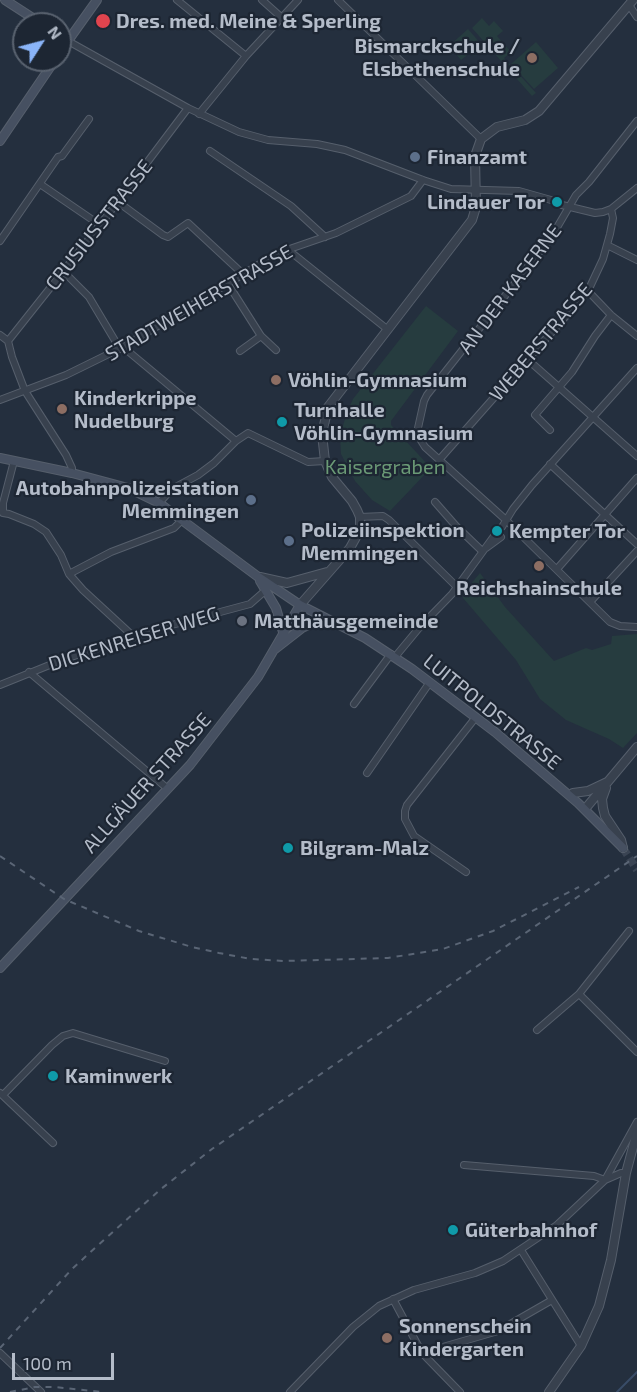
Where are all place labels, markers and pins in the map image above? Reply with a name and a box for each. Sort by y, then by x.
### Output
place label: Dres. med. Meine & Sperling [116,9,381,33]
marker: Dres. med. Meine & Sperling [94,12,112,30]
place label: Bismarckschule / Elsbethenschule [354,34,520,81]
marker: Bismarckschule / Elsbethenschule [525,51,539,65]
place label: Finanzamt [427,145,527,169]
marker: Finanzamt [408,150,422,164]
place label: Lindauer Tor [427,190,545,214]
marker: Lindauer Tor [550,195,564,209]
place label: Vöhlin-Gymnasium [288,368,467,392]
marker: Vöhlin-Gymnasium [269,373,283,387]
place label: Kinderkrippe Nudelburg [74,386,196,433]
place label: Turnhalle Vöhlin-Gymnasium [294,398,473,445]
marker: Kinderkrippe Nudelburg [55,402,69,416]
marker: Turnhalle Vöhlin-Gymnasium [275,415,289,429]
place label: Autobahnpolizeistation Memmingen [16,476,239,523]
marker: Autobahnpolizeistation Memmingen [244,493,258,507]
place label: Polizeiinspektion Memmingen [301,518,465,565]
place label: Kempter Tor [509,519,625,543]
marker: Kempter Tor [490,524,504,538]
marker: Polizeiinspektion Memmingen [282,534,296,548]
marker: Reichshainschule [532,559,546,573]
place label: Reichshainschule [456,576,622,600]
place label: Matthäusgemeinde [254,609,438,633]
marker: Matthäusgemeinde [235,614,249,628]
place label: Bilgram-Malz [300,836,429,860]
marker: Bilgram-Malz [281,841,295,855]
place label: Kaminwerk [65,1064,172,1088]
marker: Kaminwerk [46,1069,60,1083]
place label: Güterbahnhof [465,1218,597,1242]
marker: Güterbahnhof [446,1223,460,1237]
place label: Sonnenschein Kindergarten [399,1314,531,1361]
marker: Sonnenschein Kindergarten [380,1331,394,1345]

